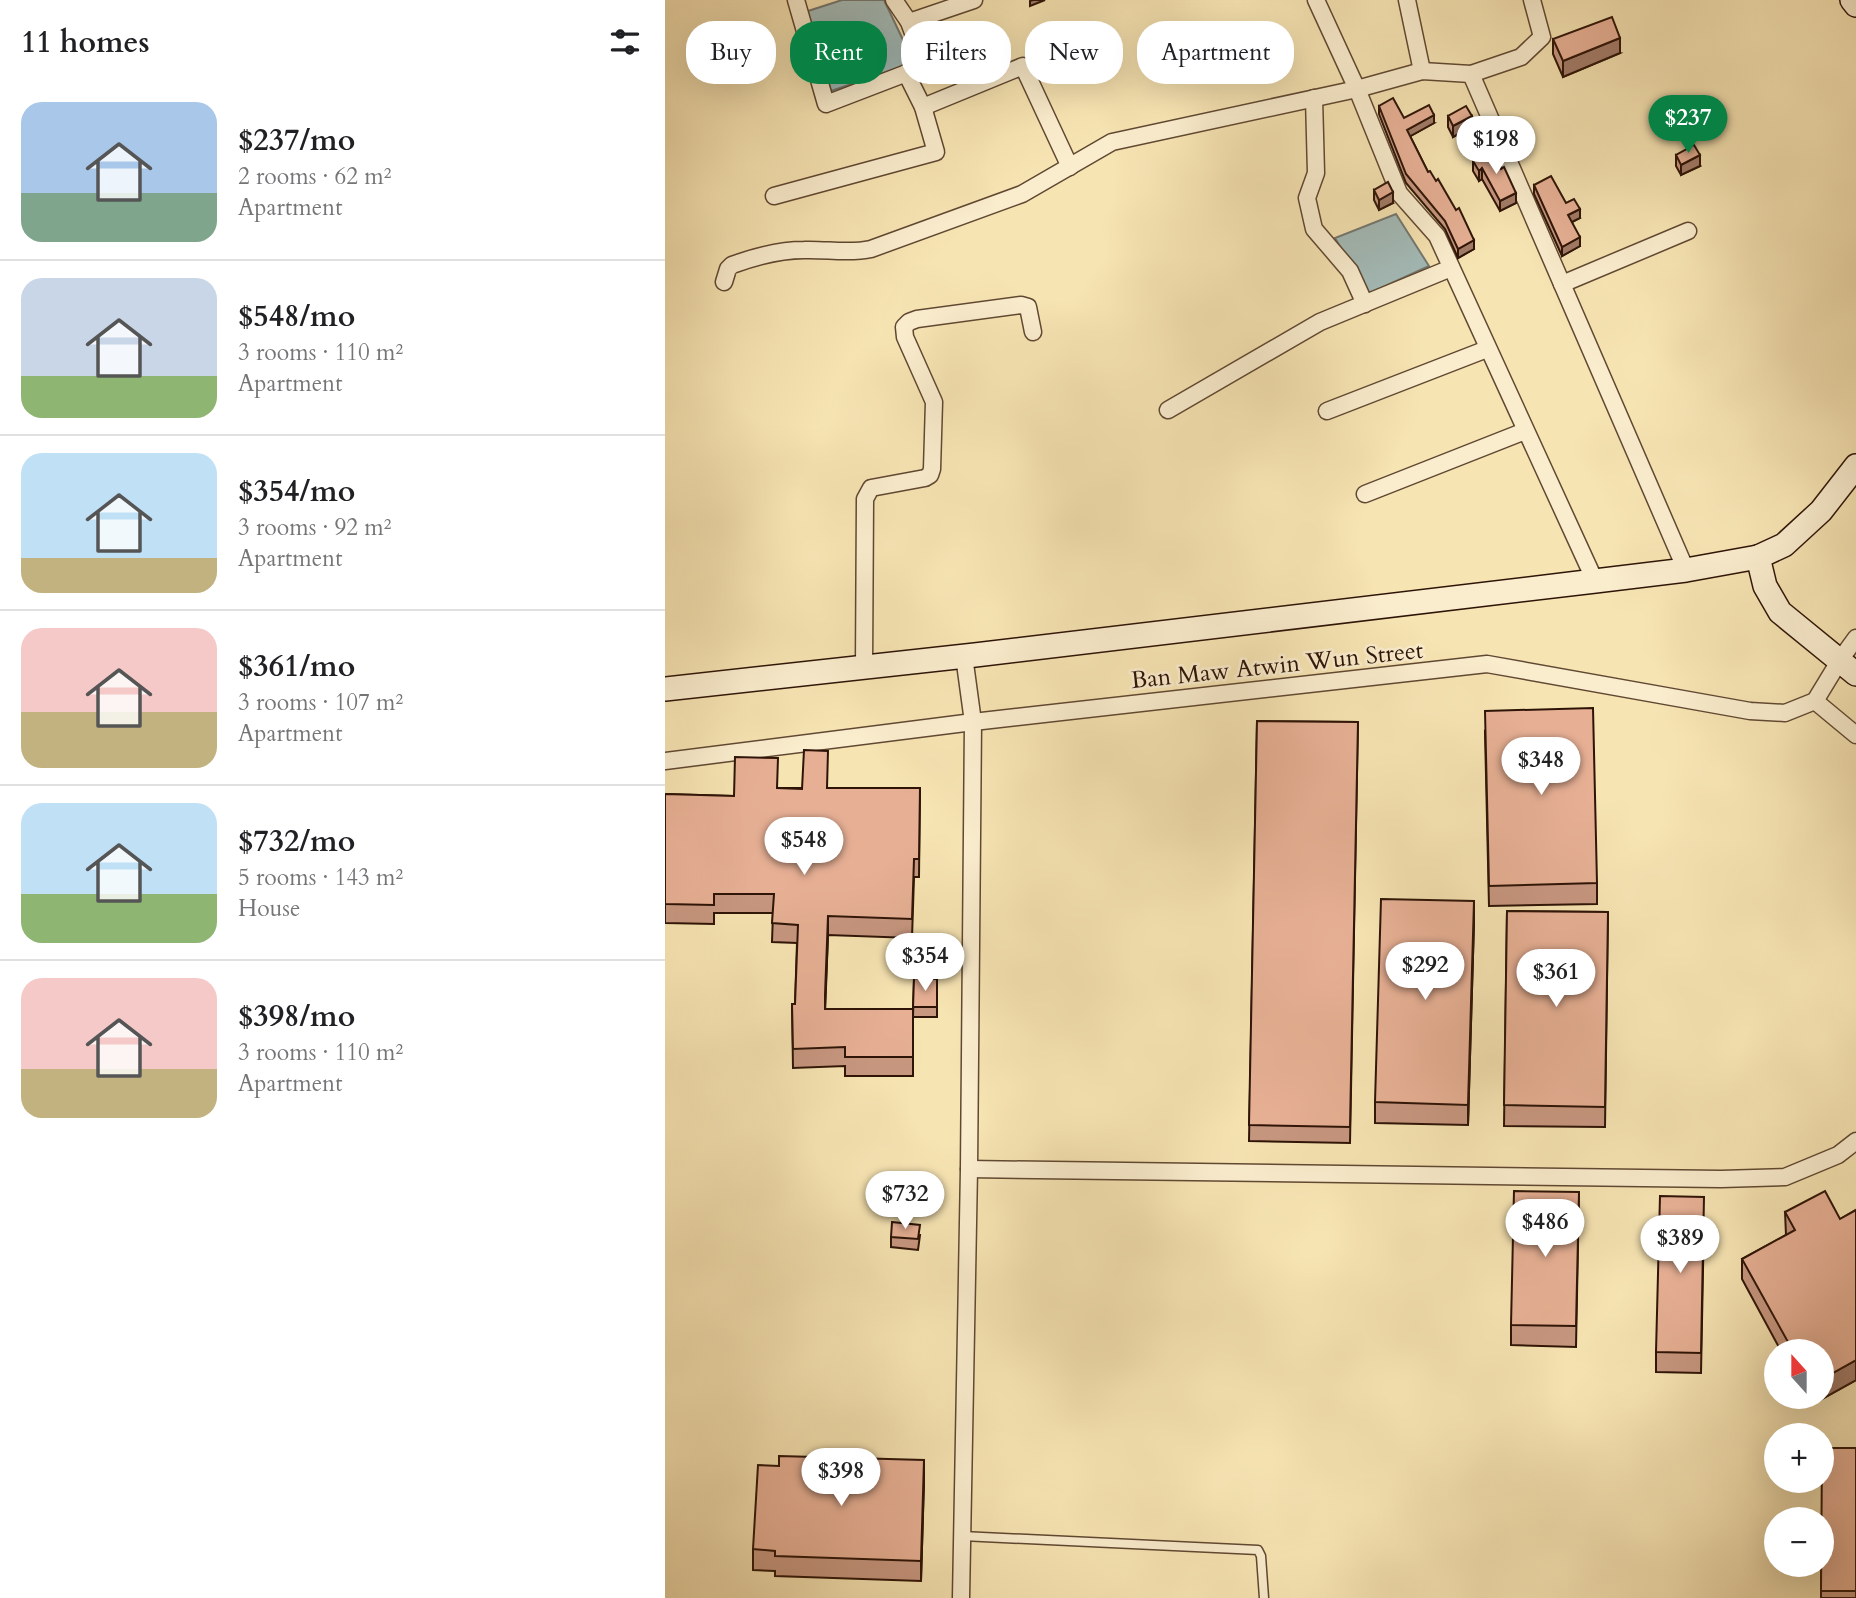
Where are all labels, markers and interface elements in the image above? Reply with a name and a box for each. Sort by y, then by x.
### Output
chip: Buy [686,21,776,84]
chip: Rent [790,21,887,84]
chip: Filters [901,21,1011,84]
chip: New [1025,21,1123,84]
chip: Apartment [1137,21,1294,84]
text: 11 homes [21,22,150,63]
icon: filters [606,23,644,61]
pin: $237 [1647,96,1729,155]
text: $237 [1664,102,1712,133]
pin: $198 [1455,116,1537,176]
text: $237/mo [238,120,355,161]
text: $198 [1472,123,1520,154]
icon: home [77,130,161,214]
text: 2 rooms · 62 m² [238,161,391,192]
text: Apartment [238,192,342,223]
text: $548/mo [238,296,355,337]
icon: home [77,306,161,390]
text: 3 rooms · 110 m² [238,337,403,368]
text: Apartment [238,368,342,399]
text: $354/mo [238,471,355,512]
icon: home [77,481,161,565]
text: 3 rooms · 92 m² [238,512,391,543]
text: Apartment [238,543,342,574]
street label: Ban Maw Atwin Wun Street [1129,634,1425,697]
text: $361/mo [238,646,355,687]
icon: home [77,656,161,740]
text: 3 rooms · 107 m² [238,687,403,718]
text: Apartment [238,718,342,749]
pin: $348 [1500,738,1582,797]
text: $348 [1517,744,1565,775]
pin: $548 [763,818,845,877]
text: $732/mo [238,821,355,862]
text: $548 [780,824,828,855]
icon: home [77,831,161,915]
text: 5 rooms · 143 m² [238,862,403,893]
text: House [238,893,300,924]
pin: $354 [884,934,966,993]
text: $354 [901,940,949,971]
pin: $292 [1384,942,1466,1002]
text: $292 [1401,949,1449,980]
pin: $361 [1515,950,1597,1009]
text: $361 [1532,956,1580,987]
text: $398/mo [238,996,355,1037]
icon: home [77,1006,161,1090]
text: 3 rooms · 110 m² [238,1037,403,1068]
text: Apartment [238,1068,342,1099]
pin: $732 [864,1172,946,1231]
text: $732 [881,1178,929,1209]
pin: $486 [1504,1200,1586,1259]
text: $486 [1521,1206,1569,1237]
pin: $389 [1639,1216,1721,1275]
text: $389 [1656,1222,1704,1253]
north arrow [1764,1339,1834,1409]
map controls [1764,1339,1834,1577]
button: + [1764,1423,1834,1493]
pin: $398 [800,1448,882,1508]
text: $398 [817,1455,865,1486]
button: − [1764,1507,1834,1577]

